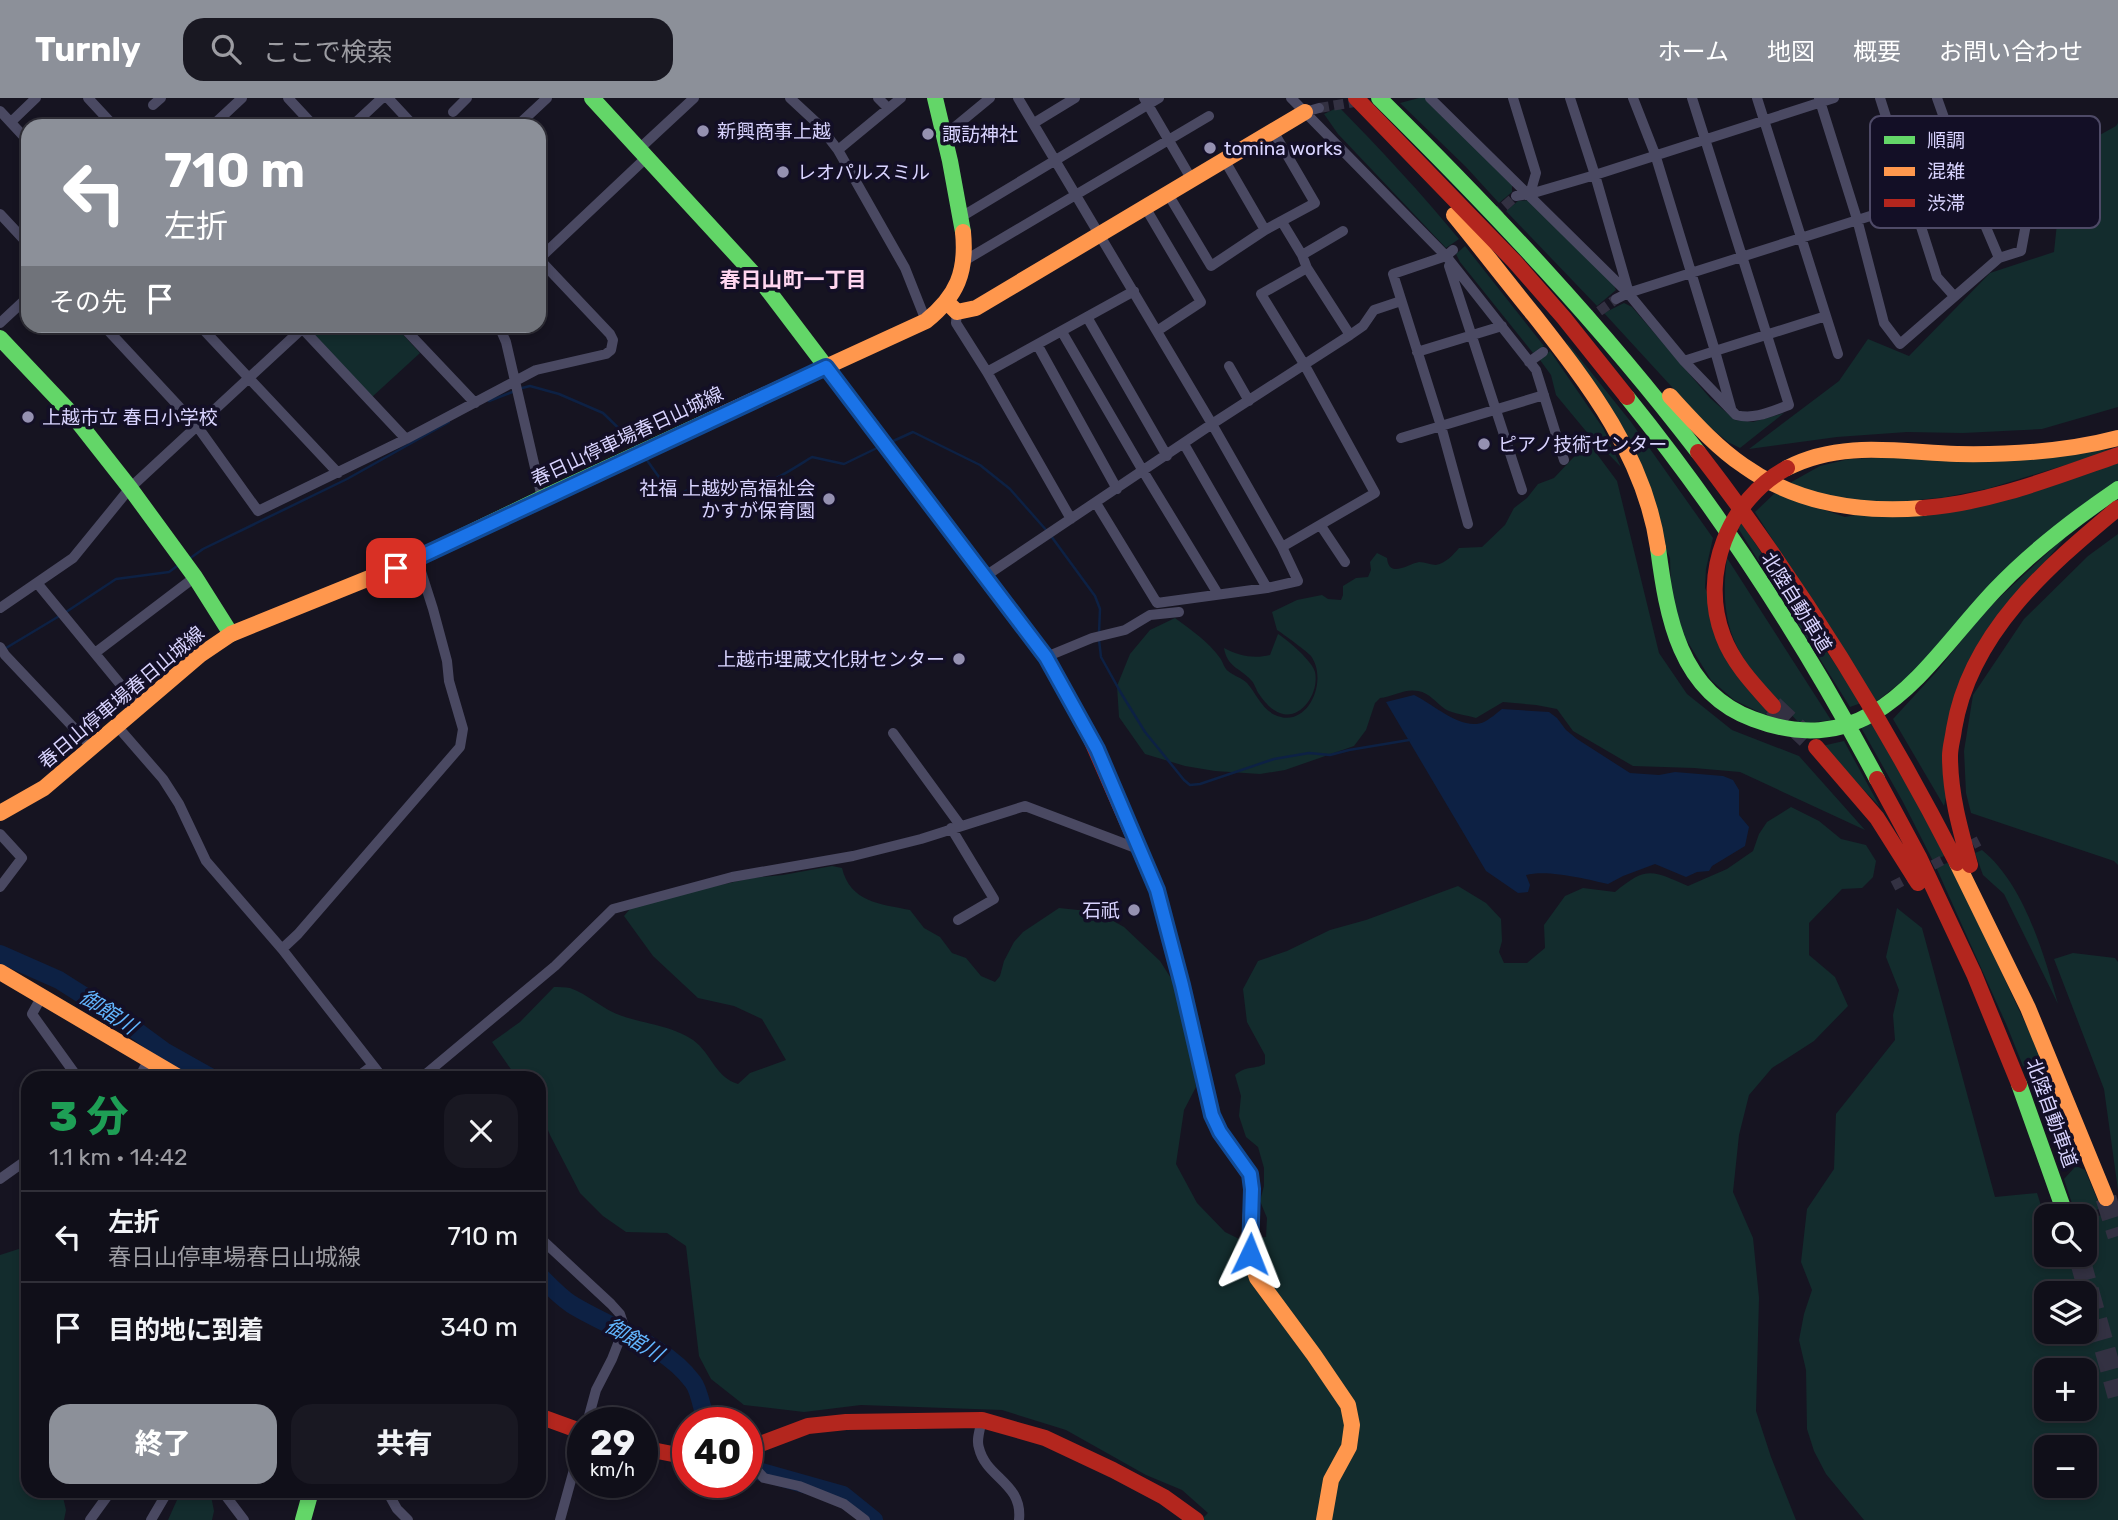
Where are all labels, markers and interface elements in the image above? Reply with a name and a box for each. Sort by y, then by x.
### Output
search box [183,18,673,81]
text: Turnly [35,30,141,69]
icon: search [207,30,245,68]
text: ここで検索 [263,37,393,68]
text: ホーム [1658,38,1729,66]
text: 地図 [1767,38,1815,66]
text: 概要 [1853,38,1901,66]
text: お問い合わせ [1939,38,2083,66]
legend [1870,116,2100,228]
place label: 新興商事上越 [717,120,831,143]
marker: 新興商事上越 [695,123,711,139]
place label: 諏訪神社 [942,123,1018,146]
marker: 諏訪神社 [920,126,936,142]
text: 順調 [1927,129,1965,152]
place label: tomina works [1224,137,1342,160]
marker: tomina works [1202,140,1218,156]
text: 710 m [164,141,305,199]
icon: left [49,147,140,238]
text: 混雑 [1927,160,1965,183]
place label: レオパルスミル [797,161,930,184]
marker: レオパルスミル [775,164,791,180]
text: 渋滞 [1927,192,1965,215]
text: 左折 [164,207,228,245]
district label: 春日山町一丁目 [720,267,867,292]
icon: arrive [141,280,179,318]
text: その先 [49,287,127,318]
street label: 春日山停車場春日山城線 [528,382,727,491]
place label: 上越市立 春日小学校 [42,406,218,429]
marker: 上越市立 春日小学校 [20,409,36,425]
place label: ピアノ技術センター [1498,433,1667,456]
marker: ピアノ技術センター [1476,436,1492,452]
place label: 社福 上越妙高福祉会 かすが保育園 [639,477,815,522]
marker: 社福 上越妙高福祉会 かすが保育園 [821,491,837,507]
pin [366,538,426,598]
street label: 北陸自動車道 [1757,548,1837,657]
icon: arrive [377,549,415,587]
street label: 春日山停車場春日山城線 [34,621,209,773]
place label: 上越市埋蔵文化財センター [717,648,945,671]
marker: 上越市埋蔵文化財センター [951,651,967,667]
place label: 石祇 [1082,899,1120,922]
marker: 石祇 [1126,902,1142,918]
water label: 御館川 [75,984,143,1040]
street label: 北陸自動車道 [2021,1056,2082,1171]
text: 3 分 [49,1092,128,1142]
button: close [444,1094,518,1168]
text: 1.1 km · 14:42 [49,1143,188,1171]
map controls [2034,1204,2097,1498]
button: search [2034,1204,2097,1267]
text: 左折 [108,1207,160,1238]
position arrow [1213,1217,1287,1291]
icon: left [49,1218,87,1256]
text: 710 m [448,1221,518,1252]
text: 春日山停車場春日山城線 [108,1243,361,1271]
button: layers [2034,1281,2097,1344]
icon: arrive [49,1309,87,1347]
text: 340 m [440,1312,518,1343]
water label: 御館川 [601,1313,669,1368]
text: 目的地に到着 [108,1315,264,1346]
button: + [2034,1358,2097,1421]
button: 終了 [49,1404,277,1484]
button: 共有 [291,1404,518,1484]
speed limit sign: 40 [672,1407,763,1498]
text: 29 [590,1422,635,1464]
button: − [2034,1435,2097,1498]
text: km/h [590,1459,635,1481]

